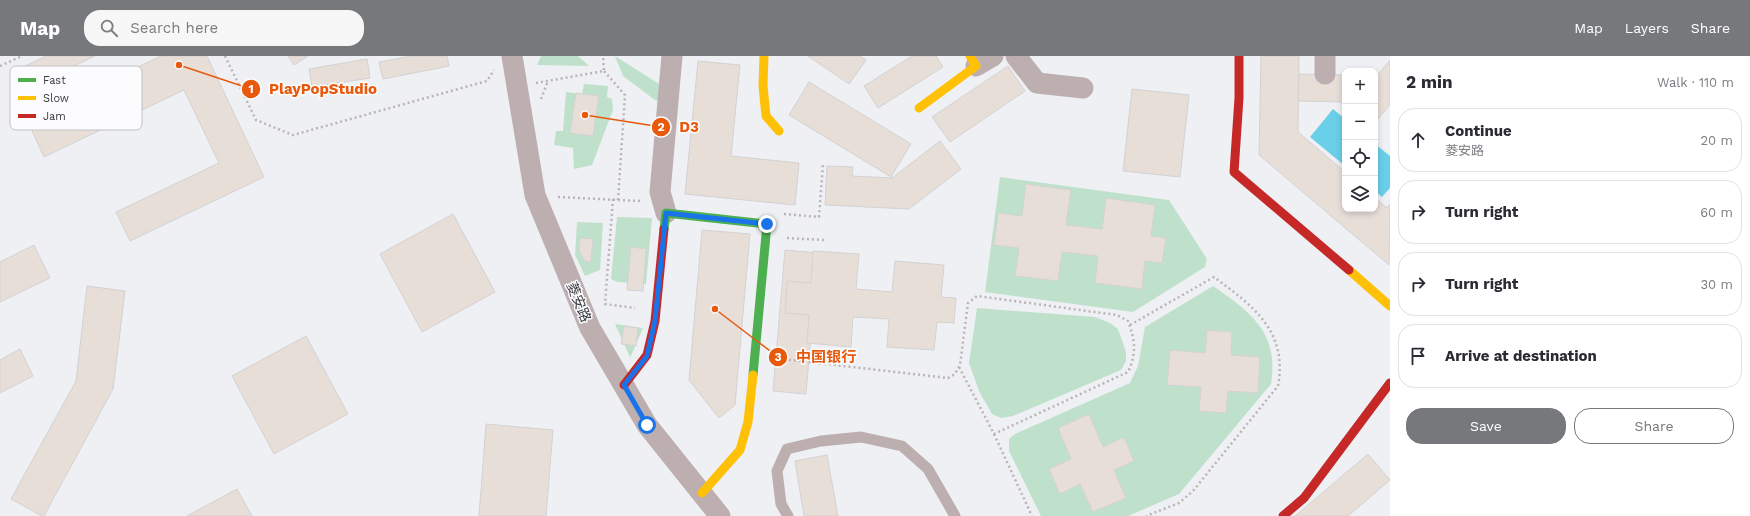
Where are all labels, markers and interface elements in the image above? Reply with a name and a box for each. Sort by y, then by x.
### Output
search box [84,10,364,46]
text: Map [20,17,60,40]
icon: search [98,17,120,39]
text: Search here [130,19,218,37]
text: Map [1574,20,1603,36]
text: Layers [1625,20,1669,36]
text: Share [1691,20,1730,36]
legend [10,66,142,130]
map controls [1342,68,1378,212]
button: + [1342,68,1378,104]
text: 2 min [1406,72,1452,92]
text: Fast [43,74,66,87]
callout: PlayPopStudio [241,75,385,102]
text: Walk · 110 m [1657,75,1734,90]
text: PlayPopStudio [269,80,377,98]
text: 1 [248,82,254,96]
text: Slow [43,92,69,105]
button: − [1342,104,1378,140]
text: Jam [43,110,66,123]
callout: D3 [651,113,707,140]
text: D3 [679,118,699,136]
text: 2 [657,120,665,134]
text: Continue [1445,122,1512,140]
icon: ahead [1407,129,1429,151]
text: 20 m [1701,133,1733,148]
button: locate [1342,140,1378,176]
text: 菱安路 [1445,143,1484,158]
button: layers [1342,176,1378,212]
icon: right [1407,201,1429,223]
text: Turn right [1445,203,1518,221]
text: 60 m [1700,205,1733,220]
route end [758,215,776,233]
icon: right [1407,273,1429,295]
text: Turn right [1445,275,1518,293]
text: 30 m [1701,277,1733,292]
street label: 菱安路 [564,280,594,324]
callout: 中国银行 [768,343,864,370]
icon: arrive [1407,345,1429,367]
text: Arrive at destination [1445,347,1597,365]
text: 中国银行 [796,348,856,366]
text: 3 [774,350,782,364]
button: Save [1406,408,1566,444]
button: Share [1574,408,1734,444]
route start [638,416,656,434]

